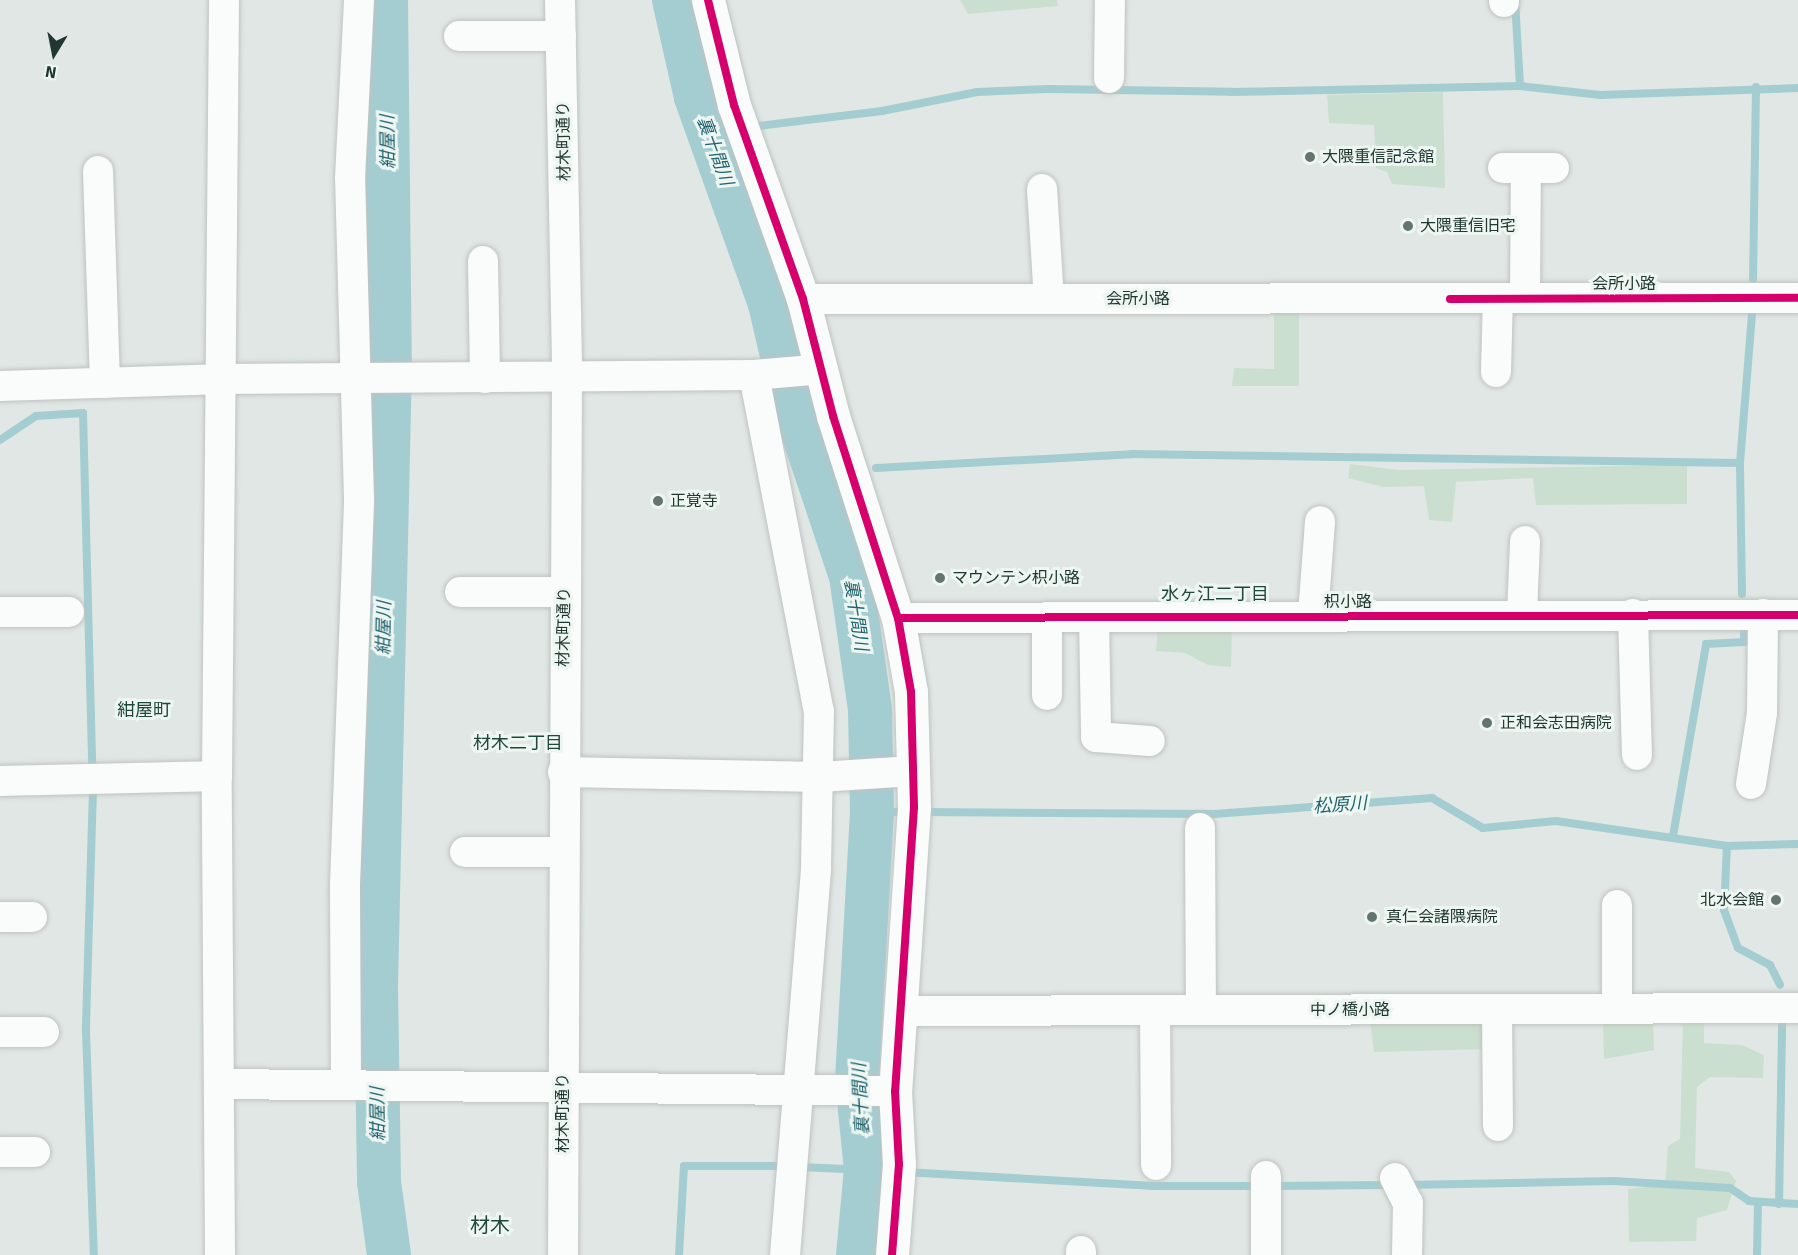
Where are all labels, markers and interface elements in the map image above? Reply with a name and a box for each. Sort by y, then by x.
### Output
north arrow [24,24,84,84]
text: N [44,61,58,83]
street label: 材木町通り [554,101,574,181]
water label: 裏十間川 [693,113,737,189]
water label: 紺屋川 [377,115,399,169]
place label: 大隈重信記念館 [1322,147,1434,167]
marker: 大隈重信記念館 [1303,150,1317,164]
place label: 大隈重信旧宅 [1420,216,1516,236]
marker: 大隈重信旧宅 [1401,219,1415,233]
street label: 会所小路 [1592,274,1656,294]
street label: 会所小路 [1106,289,1170,309]
place label: 正覚寺 [670,491,718,511]
marker: 正覚寺 [651,494,665,508]
place label: マウンテン枳小路 [952,568,1080,588]
marker: マウンテン枳小路 [933,571,947,585]
water label: 裏十間川 [840,578,872,652]
district label: 水ヶ江二丁目 [1161,583,1269,605]
street label: 材木町通り [554,587,574,667]
street label: 枳小路 [1324,592,1372,612]
water label: 紺屋川 [373,601,395,655]
district label: 紺屋町 [117,699,171,721]
place label: 正和会志田病院 [1500,713,1612,733]
marker: 正和会志田病院 [1478,714,1496,732]
district label: 材木二丁目 [473,732,563,754]
water label: 松原川 [1312,792,1368,818]
place label: 北水会館 [1700,890,1764,910]
marker: 北水会館 [1769,893,1783,907]
place label: 真仁会諸隈病院 [1386,907,1498,927]
marker: 真仁会諸隈病院 [1363,908,1381,926]
street label: 中ノ橋小路 [1310,1000,1390,1020]
water label: 裏十間川 [848,1062,874,1136]
street label: 材木町通り [553,1073,573,1153]
water label: 紺屋川 [367,1087,389,1141]
district label: 材木 [470,1213,510,1237]

